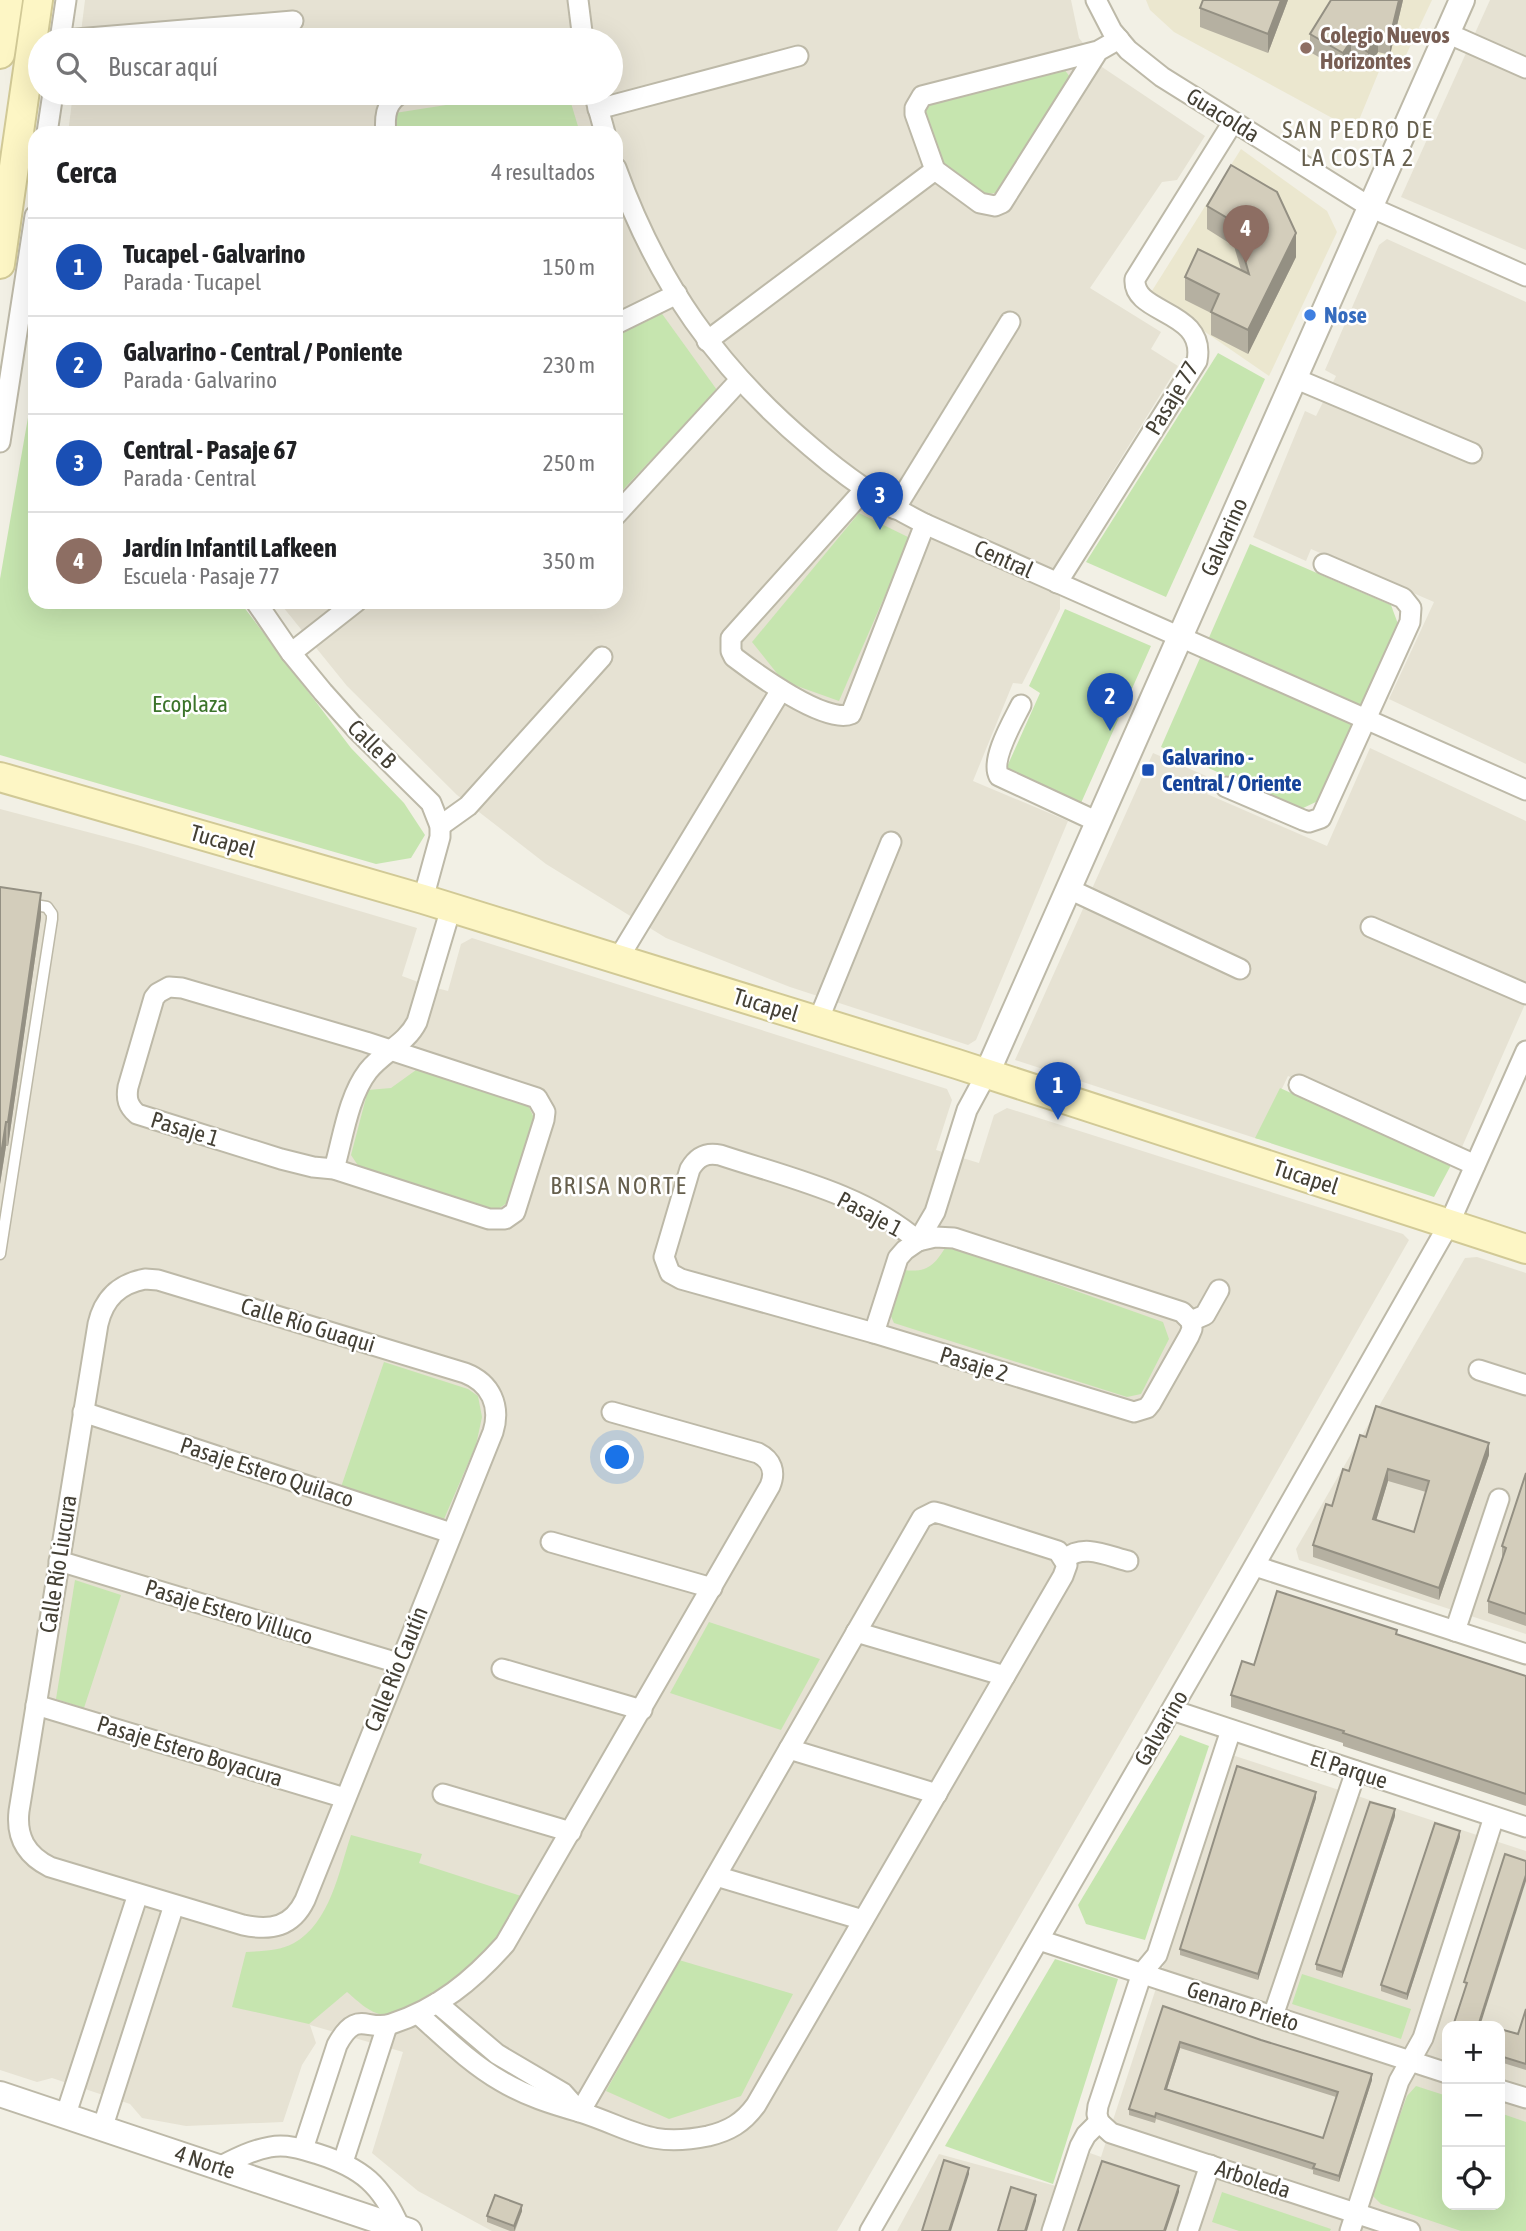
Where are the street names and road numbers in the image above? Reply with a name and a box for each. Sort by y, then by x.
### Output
street label: Guacolda [1182,83,1264,147]
street label: Pasaje 77 [1140,357,1204,439]
street label: Galvarino [1195,494,1253,580]
street label: Central [971,535,1037,583]
street label: Calle B [342,714,402,774]
street label: Tucapel [187,819,259,863]
street label: Tucapel [730,983,802,1027]
street label: Pasaje 1 [148,1106,222,1152]
street label: Tucapel [1270,1154,1342,1200]
street label: Pasaje 1 [833,1186,907,1242]
street label: Calle Río Guaqui [238,1292,378,1358]
street label: Pasaje 2 [937,1341,1011,1387]
street label: Pasaje Estero Quilaco [177,1432,357,1512]
street label: Calle Río Liucura [34,1493,82,1635]
street label: Pasaje Estero Villuco [142,1574,316,1650]
street label: Calle Río Cautín [359,1603,433,1735]
street label: Galvarino [1129,1686,1193,1770]
street label: Pasaje Estero Boyacura [94,1710,286,1792]
street label: El Parque [1307,1744,1391,1794]
street label: Genaro Prieto [1184,1976,1302,2036]
street label: 4 Norte [172,2140,238,2184]
street label: Arboleda [1212,2155,1294,2203]

